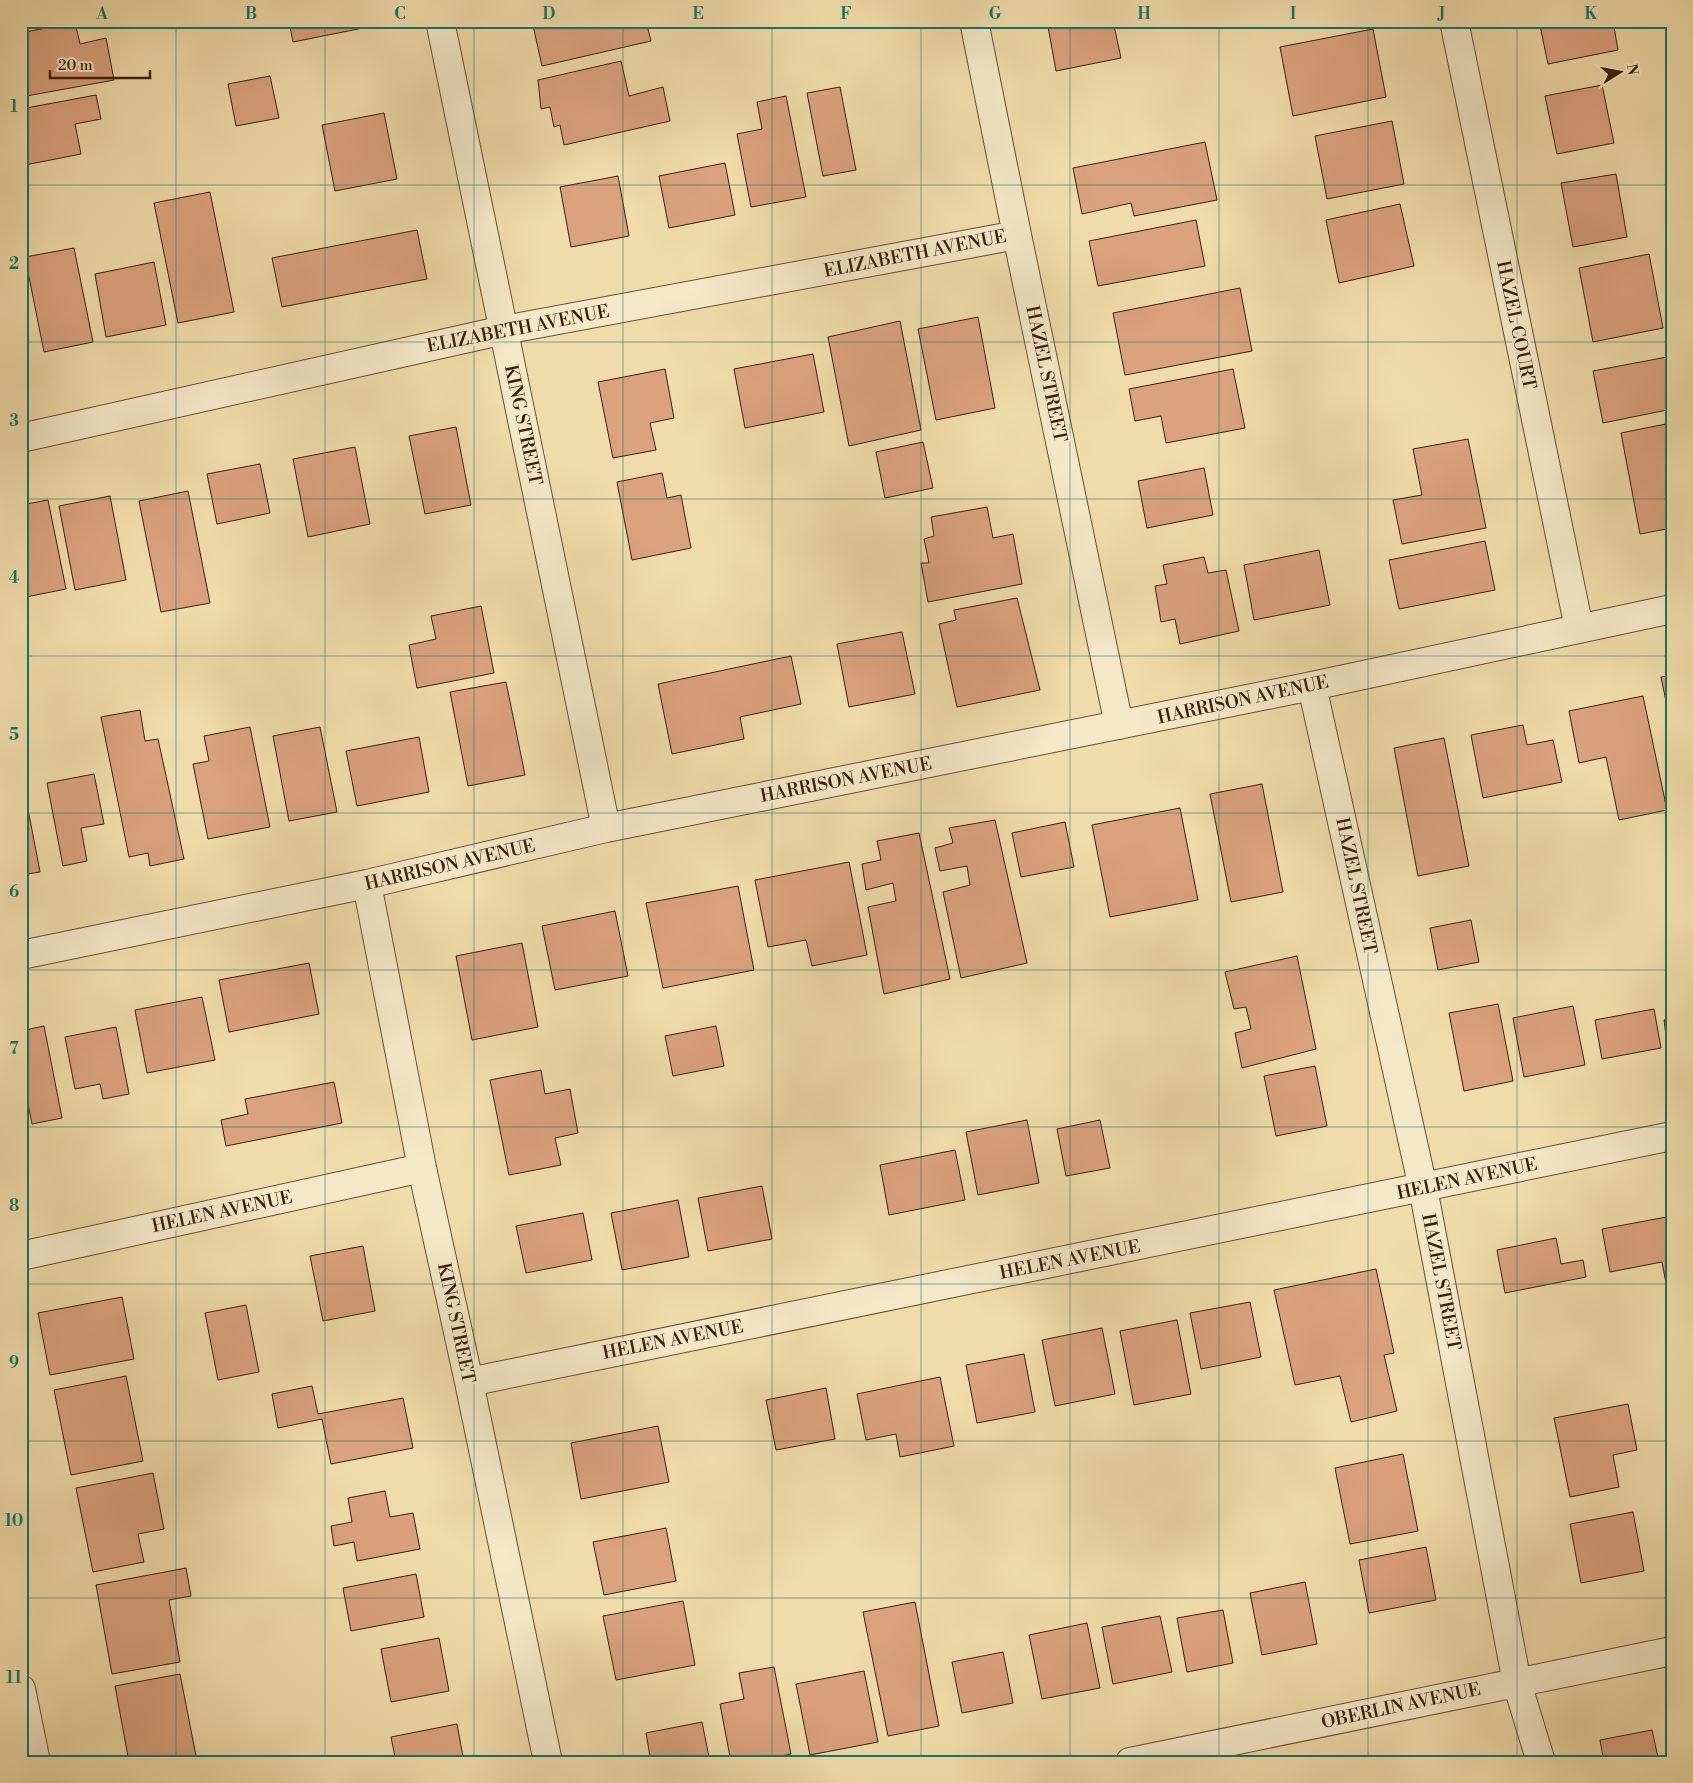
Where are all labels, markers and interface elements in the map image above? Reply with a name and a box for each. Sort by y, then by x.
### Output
text: A [95,4,108,24]
text: B [245,4,257,24]
text: C [394,4,406,24]
text: D [543,4,556,24]
text: E [692,4,704,24]
text: F [840,4,852,24]
text: G [989,4,1002,24]
text: H [1137,4,1151,24]
text: I [1290,4,1296,24]
text: J [1437,4,1445,24]
text: K [1585,4,1599,24]
scale bar [50,48,150,80]
north arrow [1596,48,1646,98]
text: 20 m [58,56,93,75]
text: N [1622,63,1642,77]
text: 1 [10,97,18,117]
street label: ELIZABETH AVENUE [822,225,1008,283]
text: 2 [9,254,19,274]
street label: HAZEL COURT [1491,258,1541,392]
street label: ELIZABETH AVENUE [425,300,611,358]
street label: HAZEL STREET [1020,304,1072,445]
street label: KING STREET [499,363,547,488]
text: 3 [9,411,19,431]
text: 4 [9,568,20,588]
street label: HARRISON AVENUE [1155,671,1331,729]
text: 5 [9,725,19,745]
street label: HARRISON AVENUE [758,752,934,808]
street label: HAZEL STREET [1330,816,1382,957]
street label: HARRISON AVENUE [362,834,538,896]
text: 6 [9,882,19,902]
text: 7 [9,1039,19,1059]
street label: HELEN AVENUE [1395,1153,1539,1205]
street label: HELEN AVENUE [150,1186,294,1238]
text: 8 [9,1196,19,1216]
street label: HAZEL STREET [1416,1212,1466,1353]
street label: HELEN AVENUE [998,1235,1142,1285]
street label: KING STREET [432,1261,480,1386]
street label: HELEN AVENUE [601,1315,745,1365]
text: 9 [9,1353,19,1373]
text: 10 [5,1511,23,1531]
text: 11 [6,1668,22,1688]
street label: OBERLIN AVENUE [1319,1678,1483,1734]

